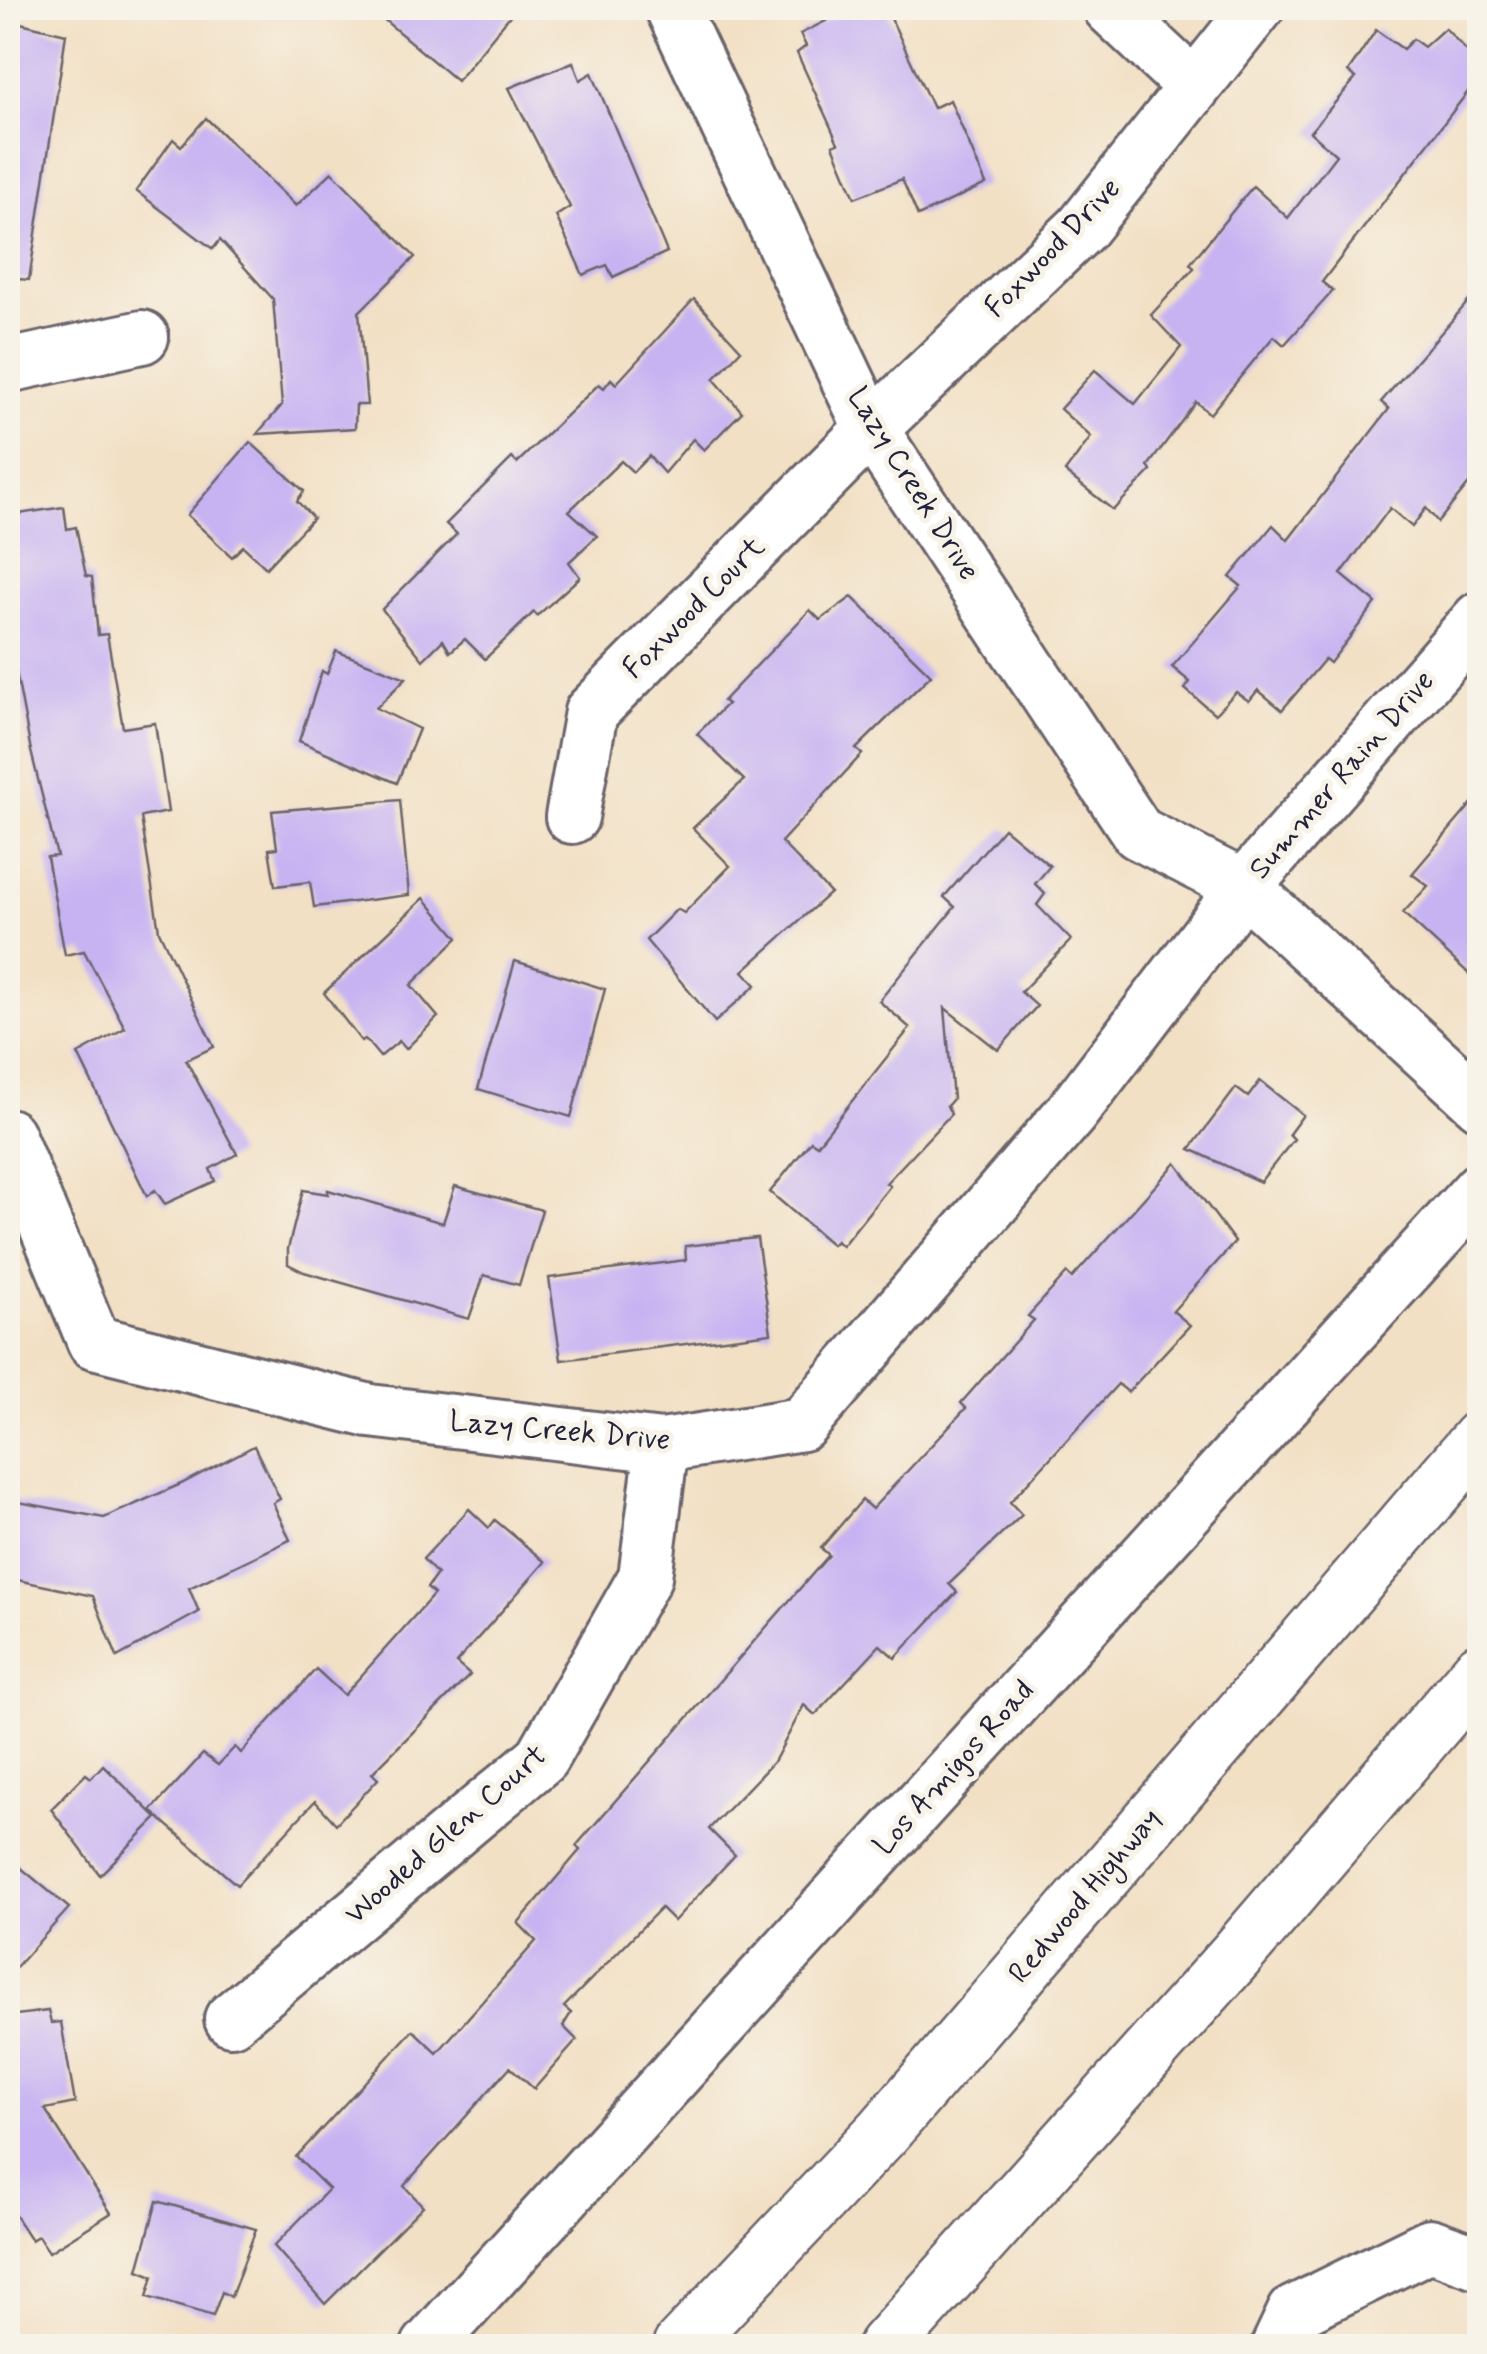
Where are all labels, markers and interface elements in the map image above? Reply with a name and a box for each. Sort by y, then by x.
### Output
street label: Foxwood Drive [976,170,1130,326]
street label: Lazy Creek Drive [838,380,988,588]
street label: Foxwood Court [614,528,774,688]
street label: Summer Rain Drive [1241,662,1443,888]
street label: Lazy Creek Drive [448,1402,672,1460]
street label: Los Amigos Road [865,1672,1043,1864]
street label: Wooded Glen Court [337,1736,555,1934]
street label: Redwood Highway [1000,1800,1171,1993]

